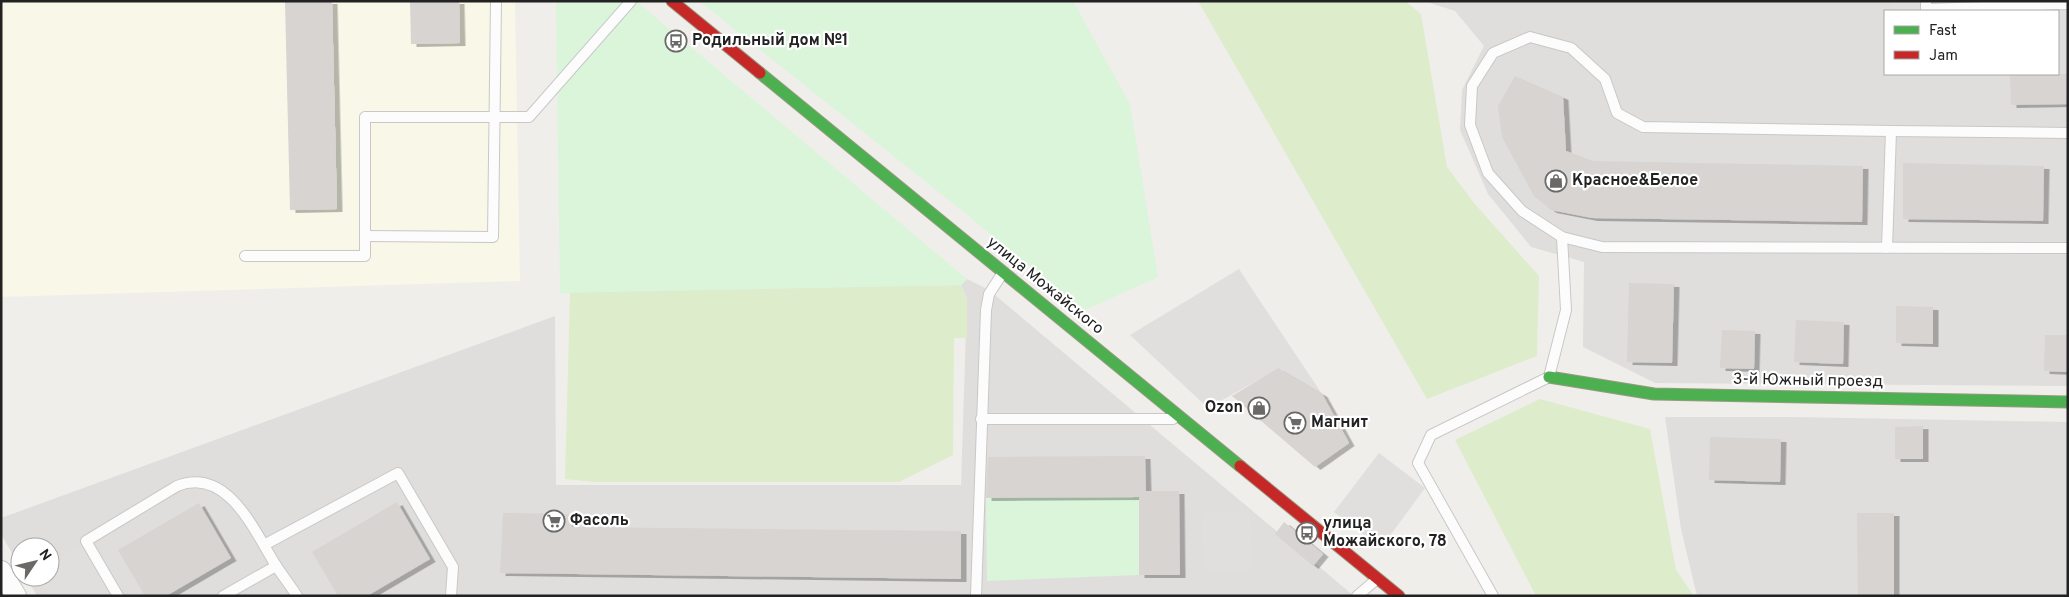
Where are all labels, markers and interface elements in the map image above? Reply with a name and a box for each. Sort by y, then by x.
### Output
legend [1884,10,2059,75]
text: Fast [1929,22,1957,41]
bus stop icon: Родильный дом №1 [664,29,688,53]
place label: Родильный дом №1 [692,31,849,51]
text: Jam [1929,47,1958,66]
shop icon: Красное&Белое [1544,169,1568,193]
place label: Красное&Белое [1572,171,1698,191]
street label: улица Можайского [982,233,1108,339]
street label: 3-й Южный проезд [1733,370,1883,392]
shop icon: Ozon [1247,396,1271,420]
place label: Ozon [1205,398,1243,418]
supermarket icon: Магнит [1283,411,1307,435]
place label: Магнит [1311,413,1368,433]
supermarket icon: Фасоль [542,509,566,533]
place label: Фасоль [570,511,629,531]
place label: улица Можайского, 78 [1323,514,1447,552]
bus stop icon: улица Можайского, 78 [1295,521,1319,545]
north arrow [10,537,60,587]
text: N [35,546,54,564]

